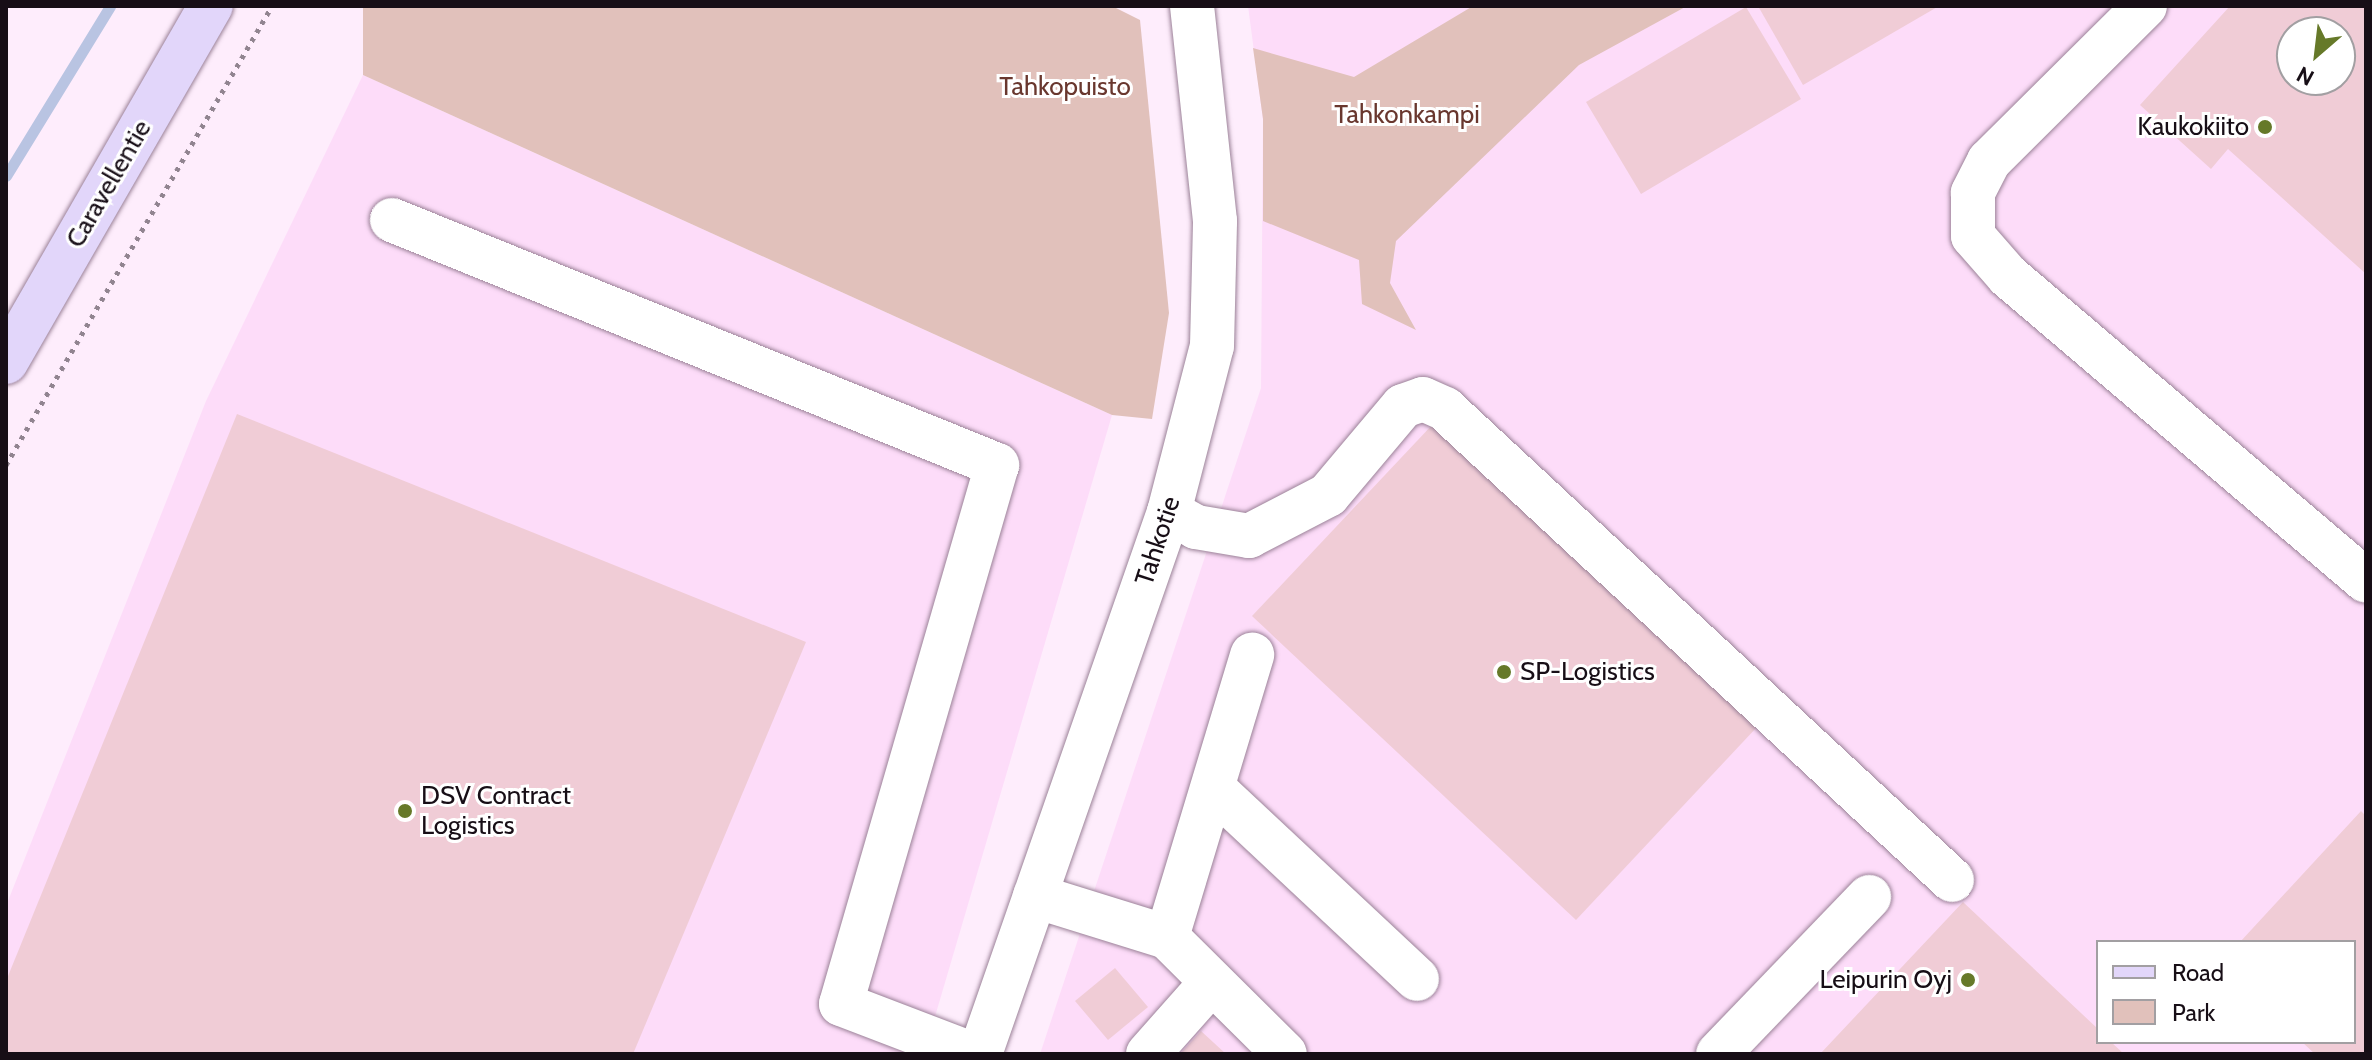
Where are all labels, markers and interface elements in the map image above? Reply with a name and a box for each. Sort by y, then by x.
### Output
north arrow [2276,16,2356,96]
text: N [2292,60,2319,91]
park label: Tahkopuisto [999,71,1131,103]
park label: Tahkonkampi [1334,99,1480,131]
place label: Kaukokiito [2137,111,2249,143]
street label: Caravellentie [60,115,158,253]
marker: Kaukokiito [2256,118,2274,136]
street label: Tahkotie [1129,493,1187,589]
place label: SP-Logistics [1520,656,1655,688]
marker: SP-Logistics [1495,663,1513,681]
place label: DSV Contract Logistics [421,780,571,842]
marker: DSV Contract Logistics [396,802,414,820]
legend [2096,940,2356,1044]
text: Road [2172,958,2224,987]
place label: Leipurin Oyj [1820,964,1952,996]
marker: Leipurin Oyj [1959,971,1977,989]
text: Park [2172,998,2215,1027]

